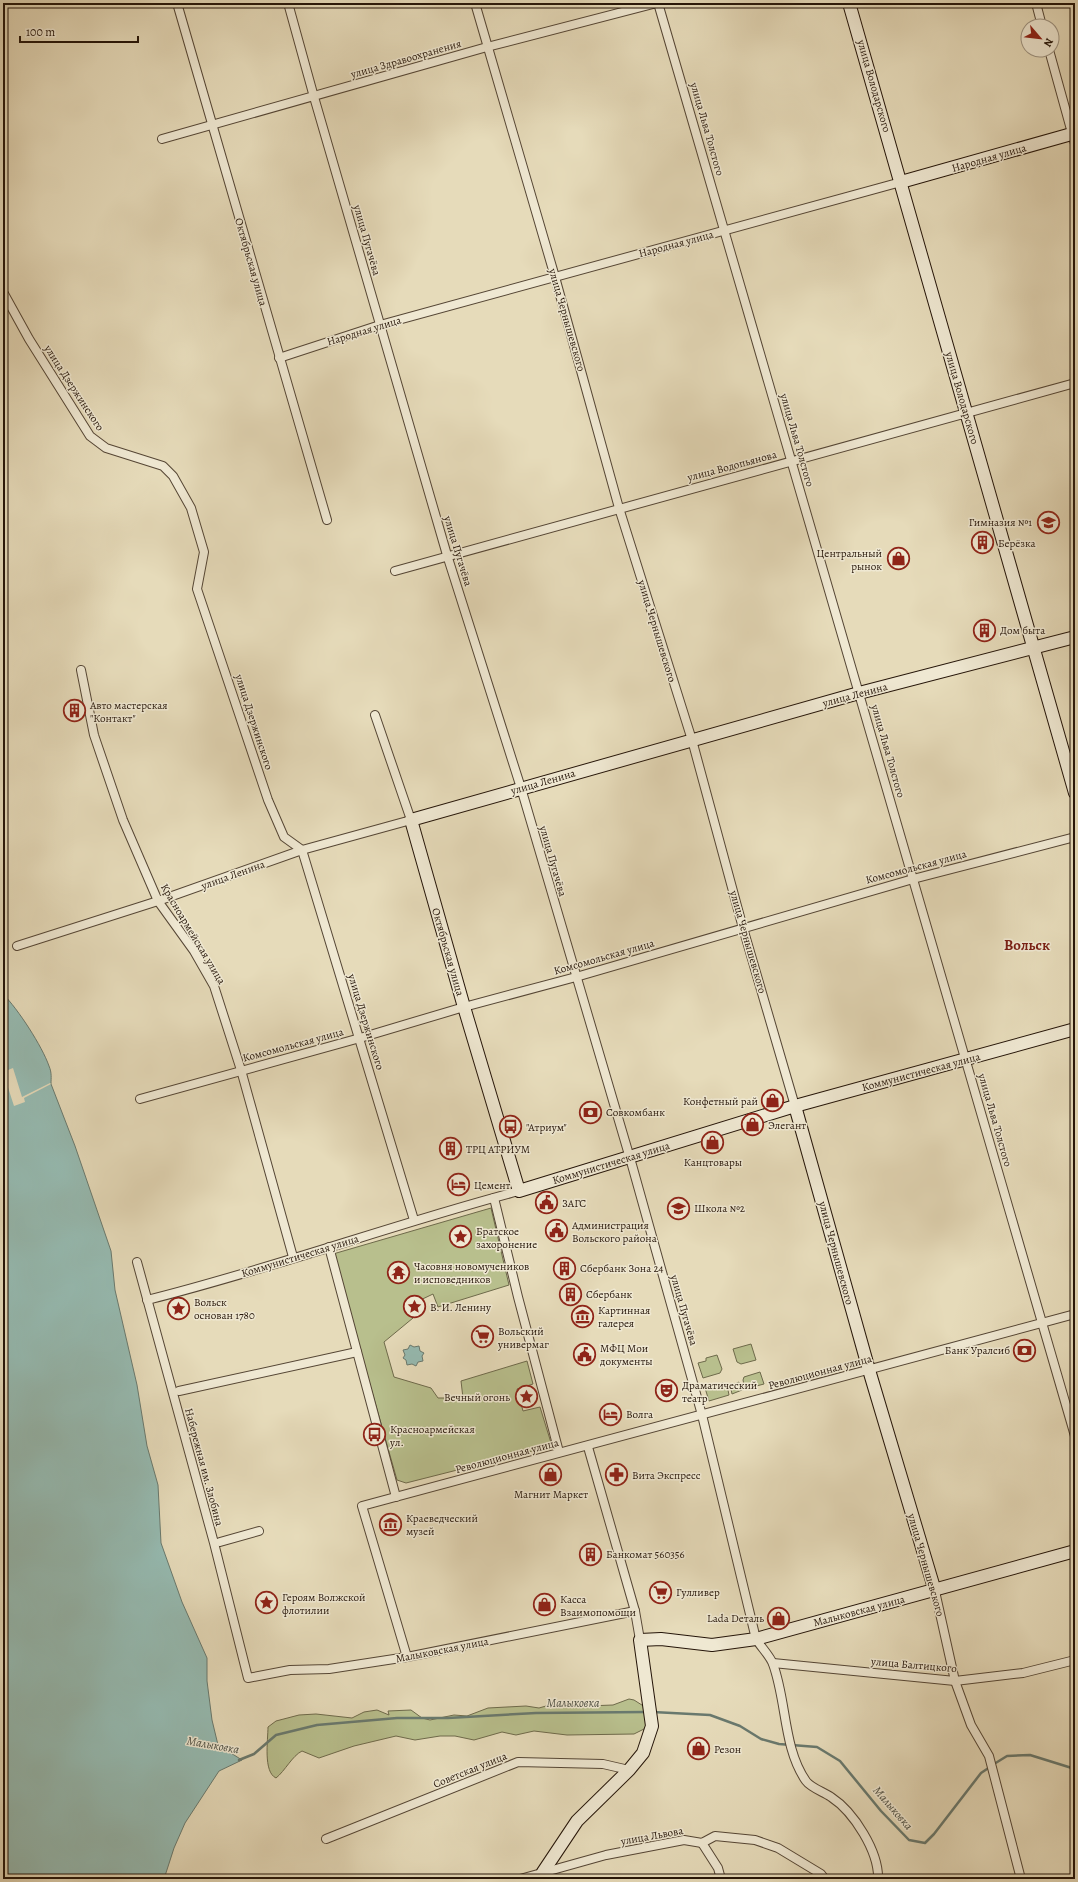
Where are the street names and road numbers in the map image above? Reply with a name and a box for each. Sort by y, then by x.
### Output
street label: улица Здравоохранения [348,36,463,82]
street label: улица Володарского [853,37,894,134]
street label: улица Льва Толстого [686,80,728,178]
street label: Народная улица [950,140,1029,176]
street label: улица Пугачёва [349,202,385,278]
street label: Октябрьская улица [231,216,271,309]
street label: Народная улица [637,227,716,261]
street label: улица Чернышевского [545,266,589,374]
street label: Народная улица [325,312,404,349]
street label: улица Дзержинского [40,341,108,434]
street label: улица Володарского [941,349,982,446]
street label: улица Льва Толстого [776,391,818,489]
street label: улица Водопьянова [685,447,779,485]
street label: улица Пугачёва [440,513,476,589]
street label: улица Чернышевского [634,577,680,684]
street label: улица Дзержинского [231,671,277,772]
street label: улица Ленина [820,679,890,711]
street label: улица Льва Толстого [867,702,909,800]
street label: улица Ленина [508,765,578,799]
street label: улица Пугачёва [535,823,571,899]
street label: Комсомольская улица [864,846,969,888]
street label: улица Ленина [198,856,268,894]
street label: Красноармейская улица [157,881,230,988]
street label: улица Чернышевского [726,888,770,996]
street label: Октябрьская улица [428,906,468,999]
street label: Комсомольская улица [552,935,657,979]
street label: улица Дзержинского [344,971,388,1072]
street label: Комсомольская улица [241,1024,346,1066]
street label: Коммунистическая улица [860,1049,983,1095]
street label: улица Льва Толстого [974,1071,1016,1169]
street label: Коммунистическая улица [550,1138,672,1188]
street label: улица Чернышевского [815,1199,857,1307]
street label: Коммунистическая улица [239,1231,361,1281]
street label: улица Пугачёва [666,1272,702,1348]
street label: Революционная улица [767,1351,874,1393]
street label: Набережная им. Злобина [181,1406,227,1528]
street label: Революционная улица [454,1435,561,1477]
street label: улица Чернышевского [904,1511,948,1619]
street label: Малыковская улица [812,1591,907,1630]
street label: Малыковская улица [394,1633,491,1666]
street label: улица Балтицкого [870,1654,958,1676]
street label: Советская улица [431,1748,510,1792]
street label: улица Львова [619,1823,685,1849]

